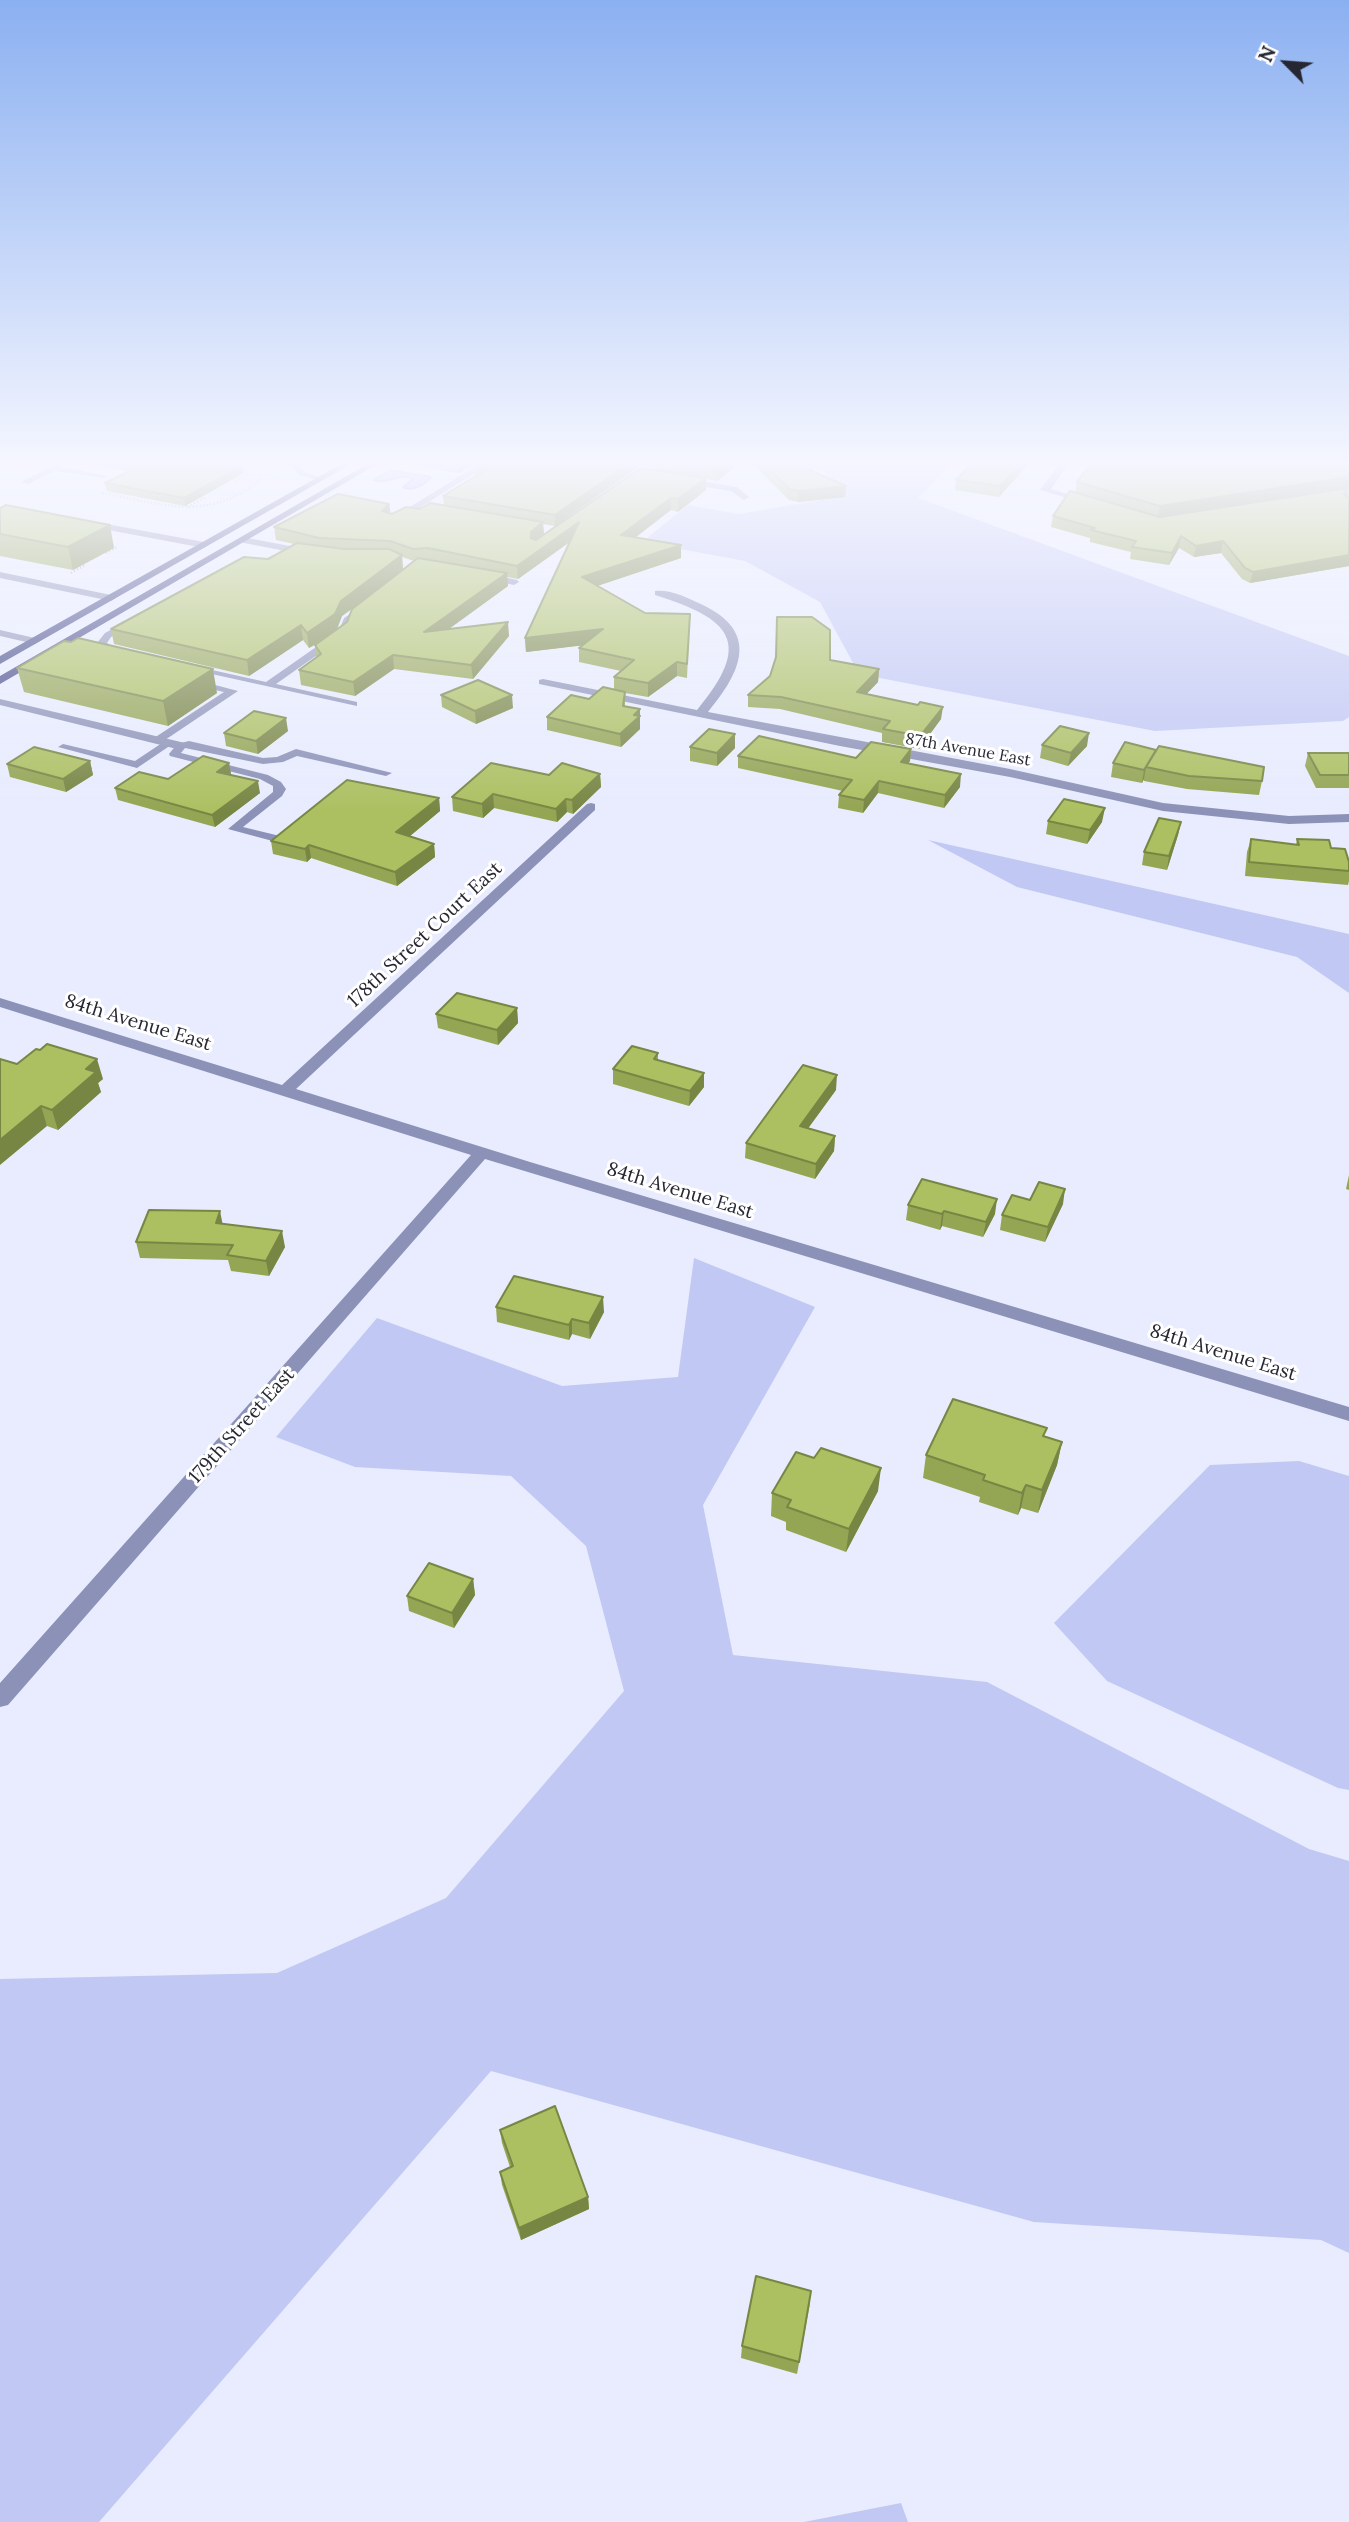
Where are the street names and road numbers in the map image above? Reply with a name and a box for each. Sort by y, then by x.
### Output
street label: 87th Avenue East [904,730,1032,770]
street label: 178th Street Court East [343,857,507,1013]
street label: 84th Avenue East [62,990,214,1056]
street label: 84th Avenue East [604,1158,756,1224]
street label: 84th Avenue East [1147,1320,1299,1386]
street label: 179th Street East [184,1364,300,1488]

